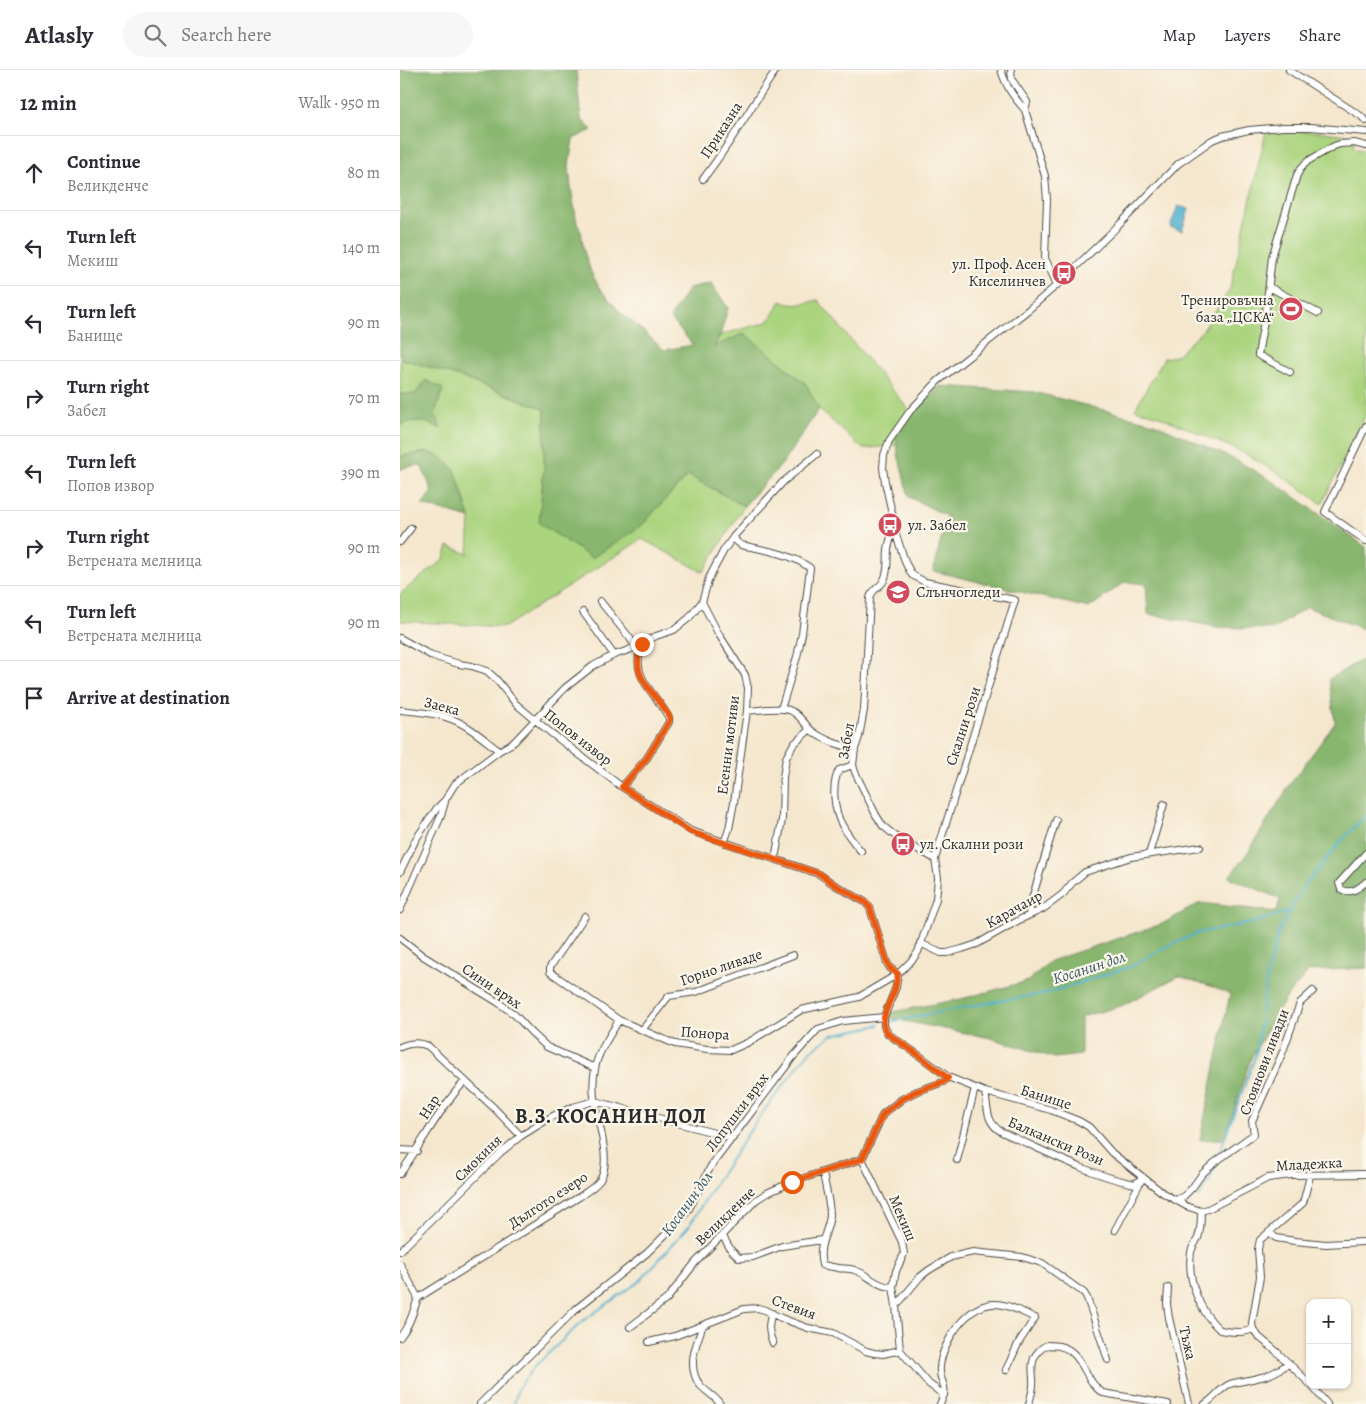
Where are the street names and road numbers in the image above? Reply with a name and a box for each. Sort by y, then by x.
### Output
street label: Приказна [695,98,747,162]
street label: Скални рози [941,684,985,768]
street label: Заека [422,692,462,720]
street label: Есенни мотиви [712,694,744,796]
street label: Попов извор [540,704,617,770]
street label: Забел [833,721,859,761]
street label: Карачаир [982,885,1046,933]
street label: Горно ливаде [677,944,765,990]
street label: Сини връх [458,959,526,1014]
street label: Стоянови ливади [1235,1006,1294,1118]
street label: Понора [680,1021,730,1045]
street label: Лопушки връх [701,1068,774,1156]
street label: Банище [1018,1080,1074,1114]
street label: Нар [414,1091,444,1123]
street label: Балкански Рози [1005,1112,1107,1170]
street label: Смокиня [450,1130,506,1186]
street label: Младежка [1275,1152,1343,1176]
street label: Дългото езеро [504,1167,592,1233]
street label: Великденче [690,1182,760,1250]
street label: Мекиш [884,1192,922,1244]
street label: Стевия [769,1290,819,1324]
street label: Тъжа [1174,1324,1202,1362]

